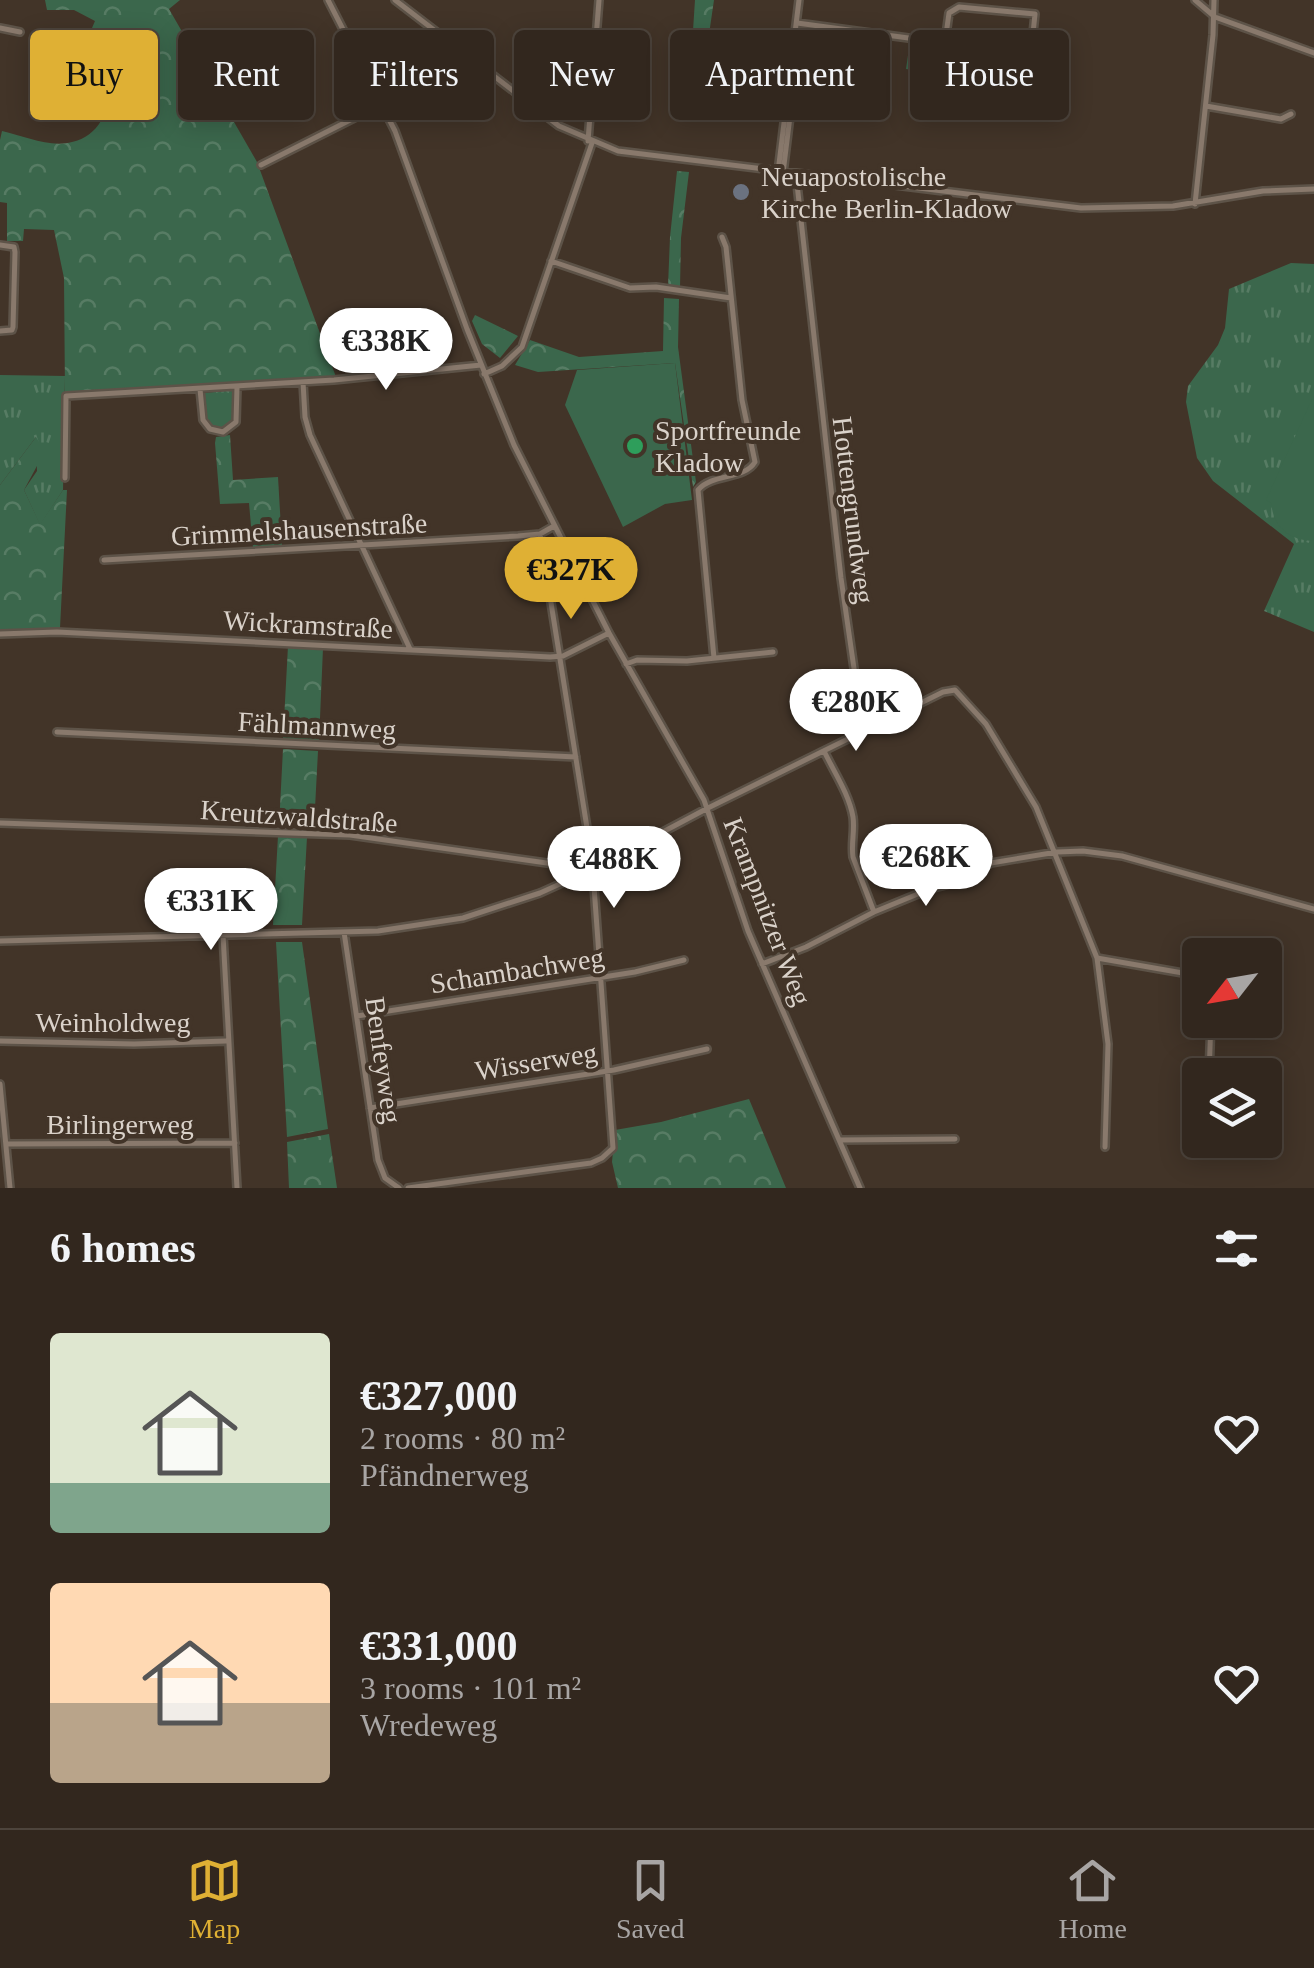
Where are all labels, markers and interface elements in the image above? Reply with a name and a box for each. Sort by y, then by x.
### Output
chip: Buy [30,30,158,120]
chip: Rent [178,30,314,120]
chip: Filters [334,30,494,120]
chip: New [514,30,650,120]
chip: Apartment [670,30,890,120]
chip: House [910,30,1069,120]
place label: Neuapostolische Kirche Berlin-Kladow [761,161,1013,224]
marker: Neuapostolische Kirche Berlin-Kladow [730,181,752,203]
pin: €338K [316,308,456,393]
text: €338K [342,322,430,358]
place label: Sportfreunde Kladow [655,415,801,478]
street label: Hottengrundweg [827,415,880,605]
marker: Sportfreunde Kladow [624,435,646,457]
street label: Grimmelshausenstraße [170,507,428,552]
pin: €327K [501,537,641,622]
text: €327K [527,551,615,587]
street label: Wickramstraße [222,605,394,644]
pin: €280K [786,669,926,754]
text: €280K [812,683,900,719]
street label: Fählmannweg [237,706,397,745]
street label: Kreutzwaldstraße [199,794,399,839]
street label: Krampnitzer Weg [717,813,818,1009]
pin: €268K [856,824,996,909]
pin: €488K [544,826,684,911]
text: €268K [882,838,970,874]
text: €488K [570,840,658,876]
pin: €331K [141,868,281,953]
text: €331K [167,882,255,918]
north arrow [1182,938,1282,1038]
map controls [1182,938,1282,1158]
street label: Schambachweg [428,941,606,1000]
street label: Benfeyweg [359,995,408,1125]
street label: Weinholdweg [36,1007,190,1038]
street label: Wisserweg [473,1037,599,1086]
button: layers [1182,1058,1282,1158]
street label: Birlingerweg [46,1109,194,1140]
icon: filters [1209,1221,1264,1276]
text: 6 homes [50,1225,196,1271]
icon: home [130,1373,250,1493]
text: €327,000 [360,1373,518,1419]
icon: heart [1209,1406,1264,1461]
text: 2 rooms · 80 m² [360,1420,565,1456]
text: Pfändnerweg [360,1457,529,1493]
icon: home [130,1623,250,1743]
text: €331,000 [360,1623,518,1669]
icon: heart [1209,1656,1264,1711]
text: 3 rooms · 101 m² [360,1670,581,1706]
text: Wredeweg [360,1707,497,1743]
tab: Map [187,1853,242,1945]
tab: Saved [616,1853,684,1945]
tab: Home [1059,1853,1127,1945]

